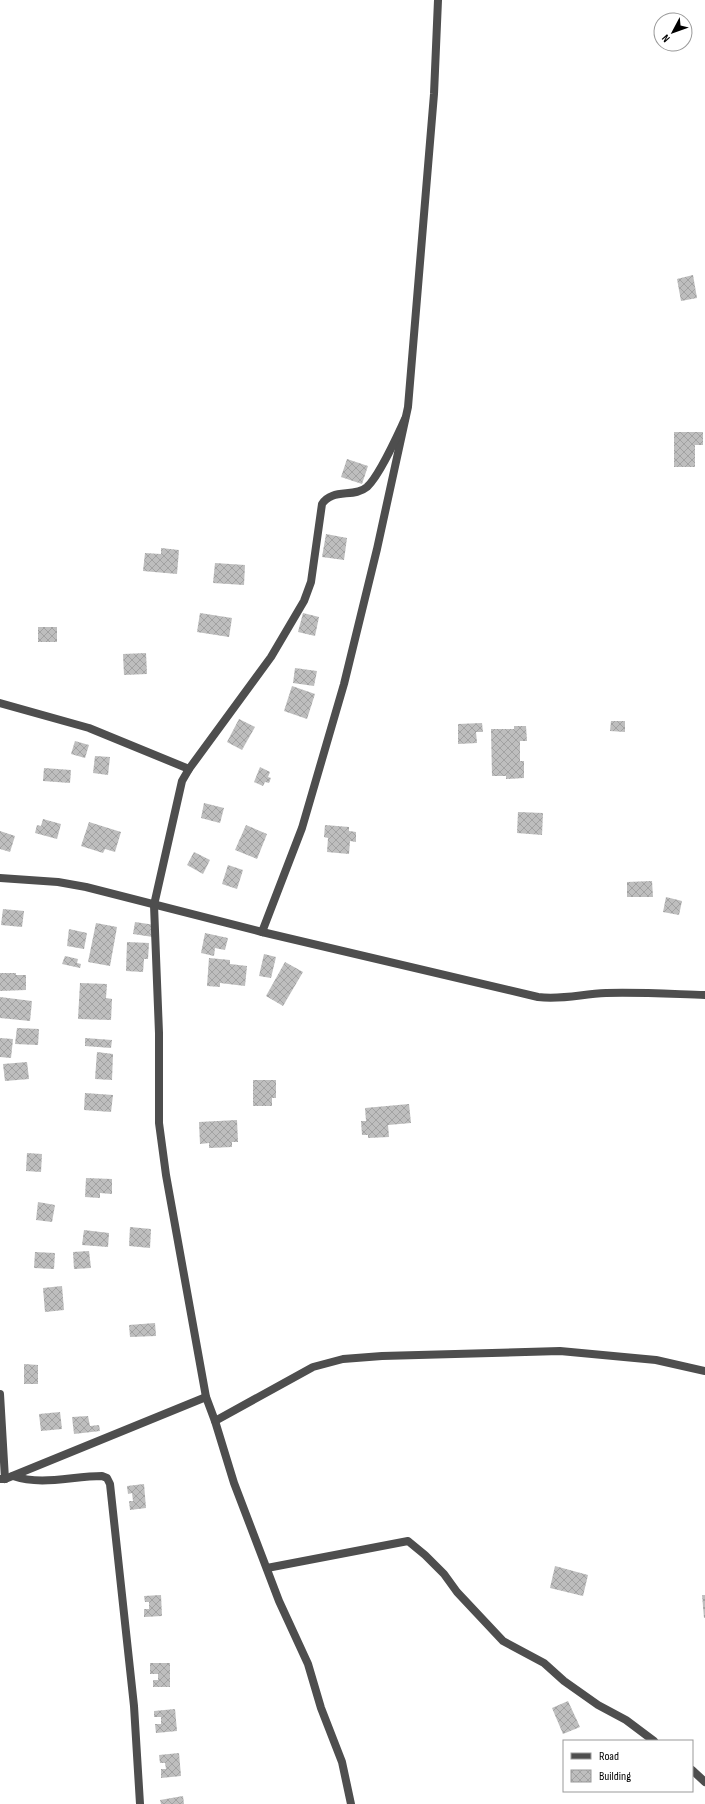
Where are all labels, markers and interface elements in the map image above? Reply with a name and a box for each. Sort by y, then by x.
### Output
north arrow [653,12,693,52]
text: N [659,32,673,45]
legend [563,1740,693,1792]
text: Road [599,1749,619,1764]
text: Building [599,1769,631,1784]

